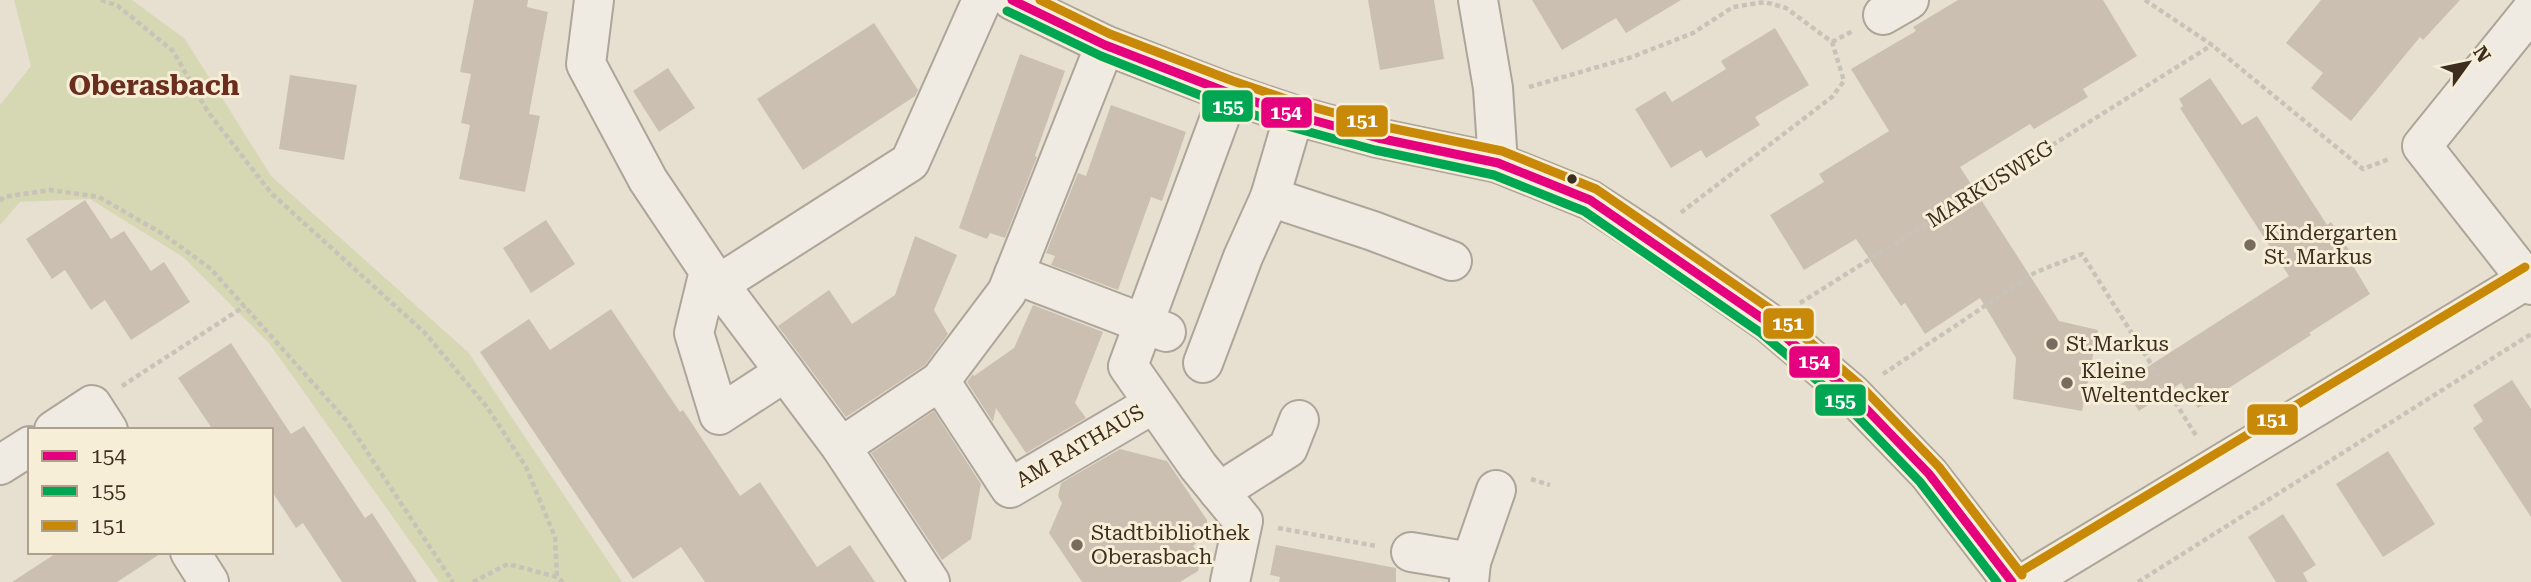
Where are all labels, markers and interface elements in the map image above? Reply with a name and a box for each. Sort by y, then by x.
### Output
north arrow [2433,28,2503,98]
text: N [2468,42,2496,67]
district label: Oberasbach [69,69,240,102]
line badge: 155 [1201,89,1254,123]
text: 155 [1212,95,1244,118]
line badge: 154 [1260,96,1313,129]
text: 154 [1270,101,1302,124]
line badge: 151 [1335,104,1389,138]
text: 151 [1346,109,1378,132]
street label: MARKUSWEG [1922,136,2058,232]
unlabelled marker [1565,172,1579,186]
place label: Kindergarten St. Markus [2264,221,2398,269]
marker: Kindergarten St. Markus [2242,237,2258,253]
line badge: 151 [1762,307,1815,340]
text: 151 [1772,312,1804,335]
place label: St.Markus [2066,332,2169,356]
marker: St.Markus [2044,336,2060,352]
line badge: 154 [1788,345,1841,379]
text: 154 [1798,350,1830,373]
place label: Kleine Weltentdecker [2081,359,2230,407]
marker: Kleine Weltentdecker [2059,375,2075,391]
line badge: 155 [1814,383,1867,417]
text: 155 [1824,389,1856,412]
street label: AM RATHAUS [1012,400,1148,492]
line badge: 151 [2246,403,2299,436]
text: 151 [2256,408,2288,431]
legend [28,428,273,554]
text: 154 [91,444,127,468]
text: 155 [91,479,126,503]
text: 151 [91,514,126,538]
place label: Stadtbibliothek Oberasbach [1091,521,1250,569]
marker: Stadtbibliothek Oberasbach [1069,537,1085,553]

